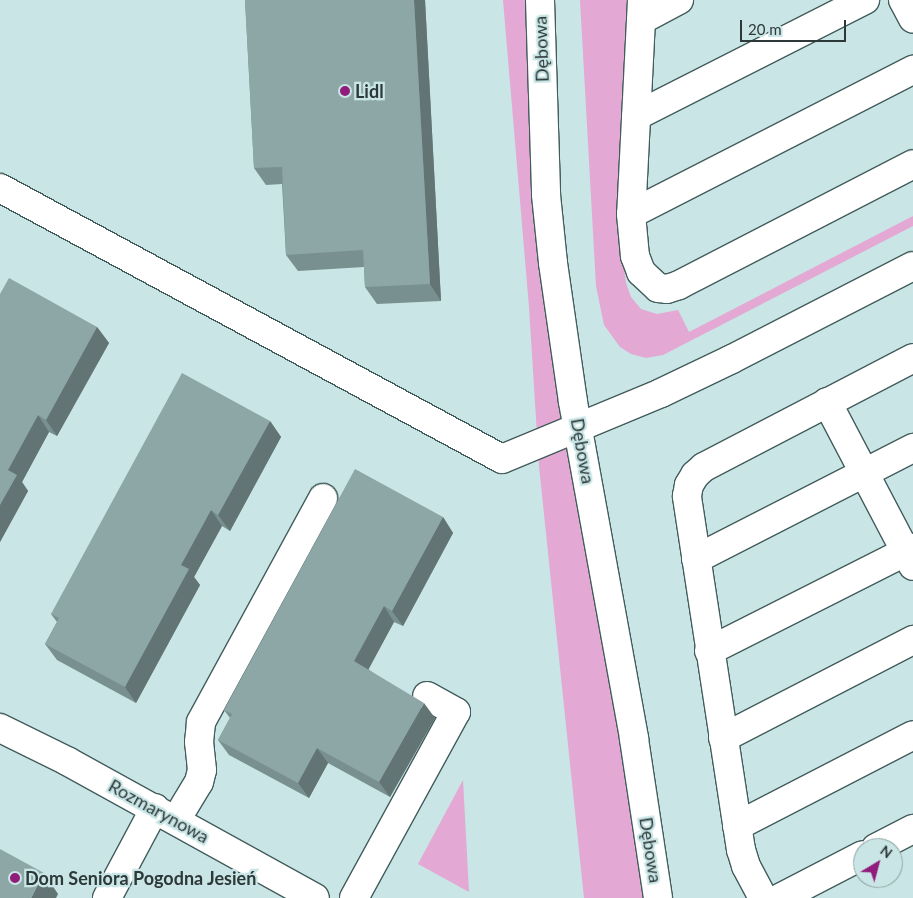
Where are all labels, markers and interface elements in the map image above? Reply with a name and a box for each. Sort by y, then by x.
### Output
scale bar [743,10,849,42]
street label: Dębowa [529,16,553,82]
text: 20 m [748,20,782,38]
place label: Lidl [355,80,384,102]
marker: Lidl [339,85,351,97]
street label: Dębowa [567,417,599,485]
street label: Rozmarynowa [105,775,213,847]
street label: Dębowa [635,816,667,884]
north arrow [853,838,903,888]
text: N [877,841,896,861]
place label: Dom Seniora Pogodna Jesień [25,867,257,889]
marker: Dom Seniora Pogodna Jesień [9,872,21,884]

